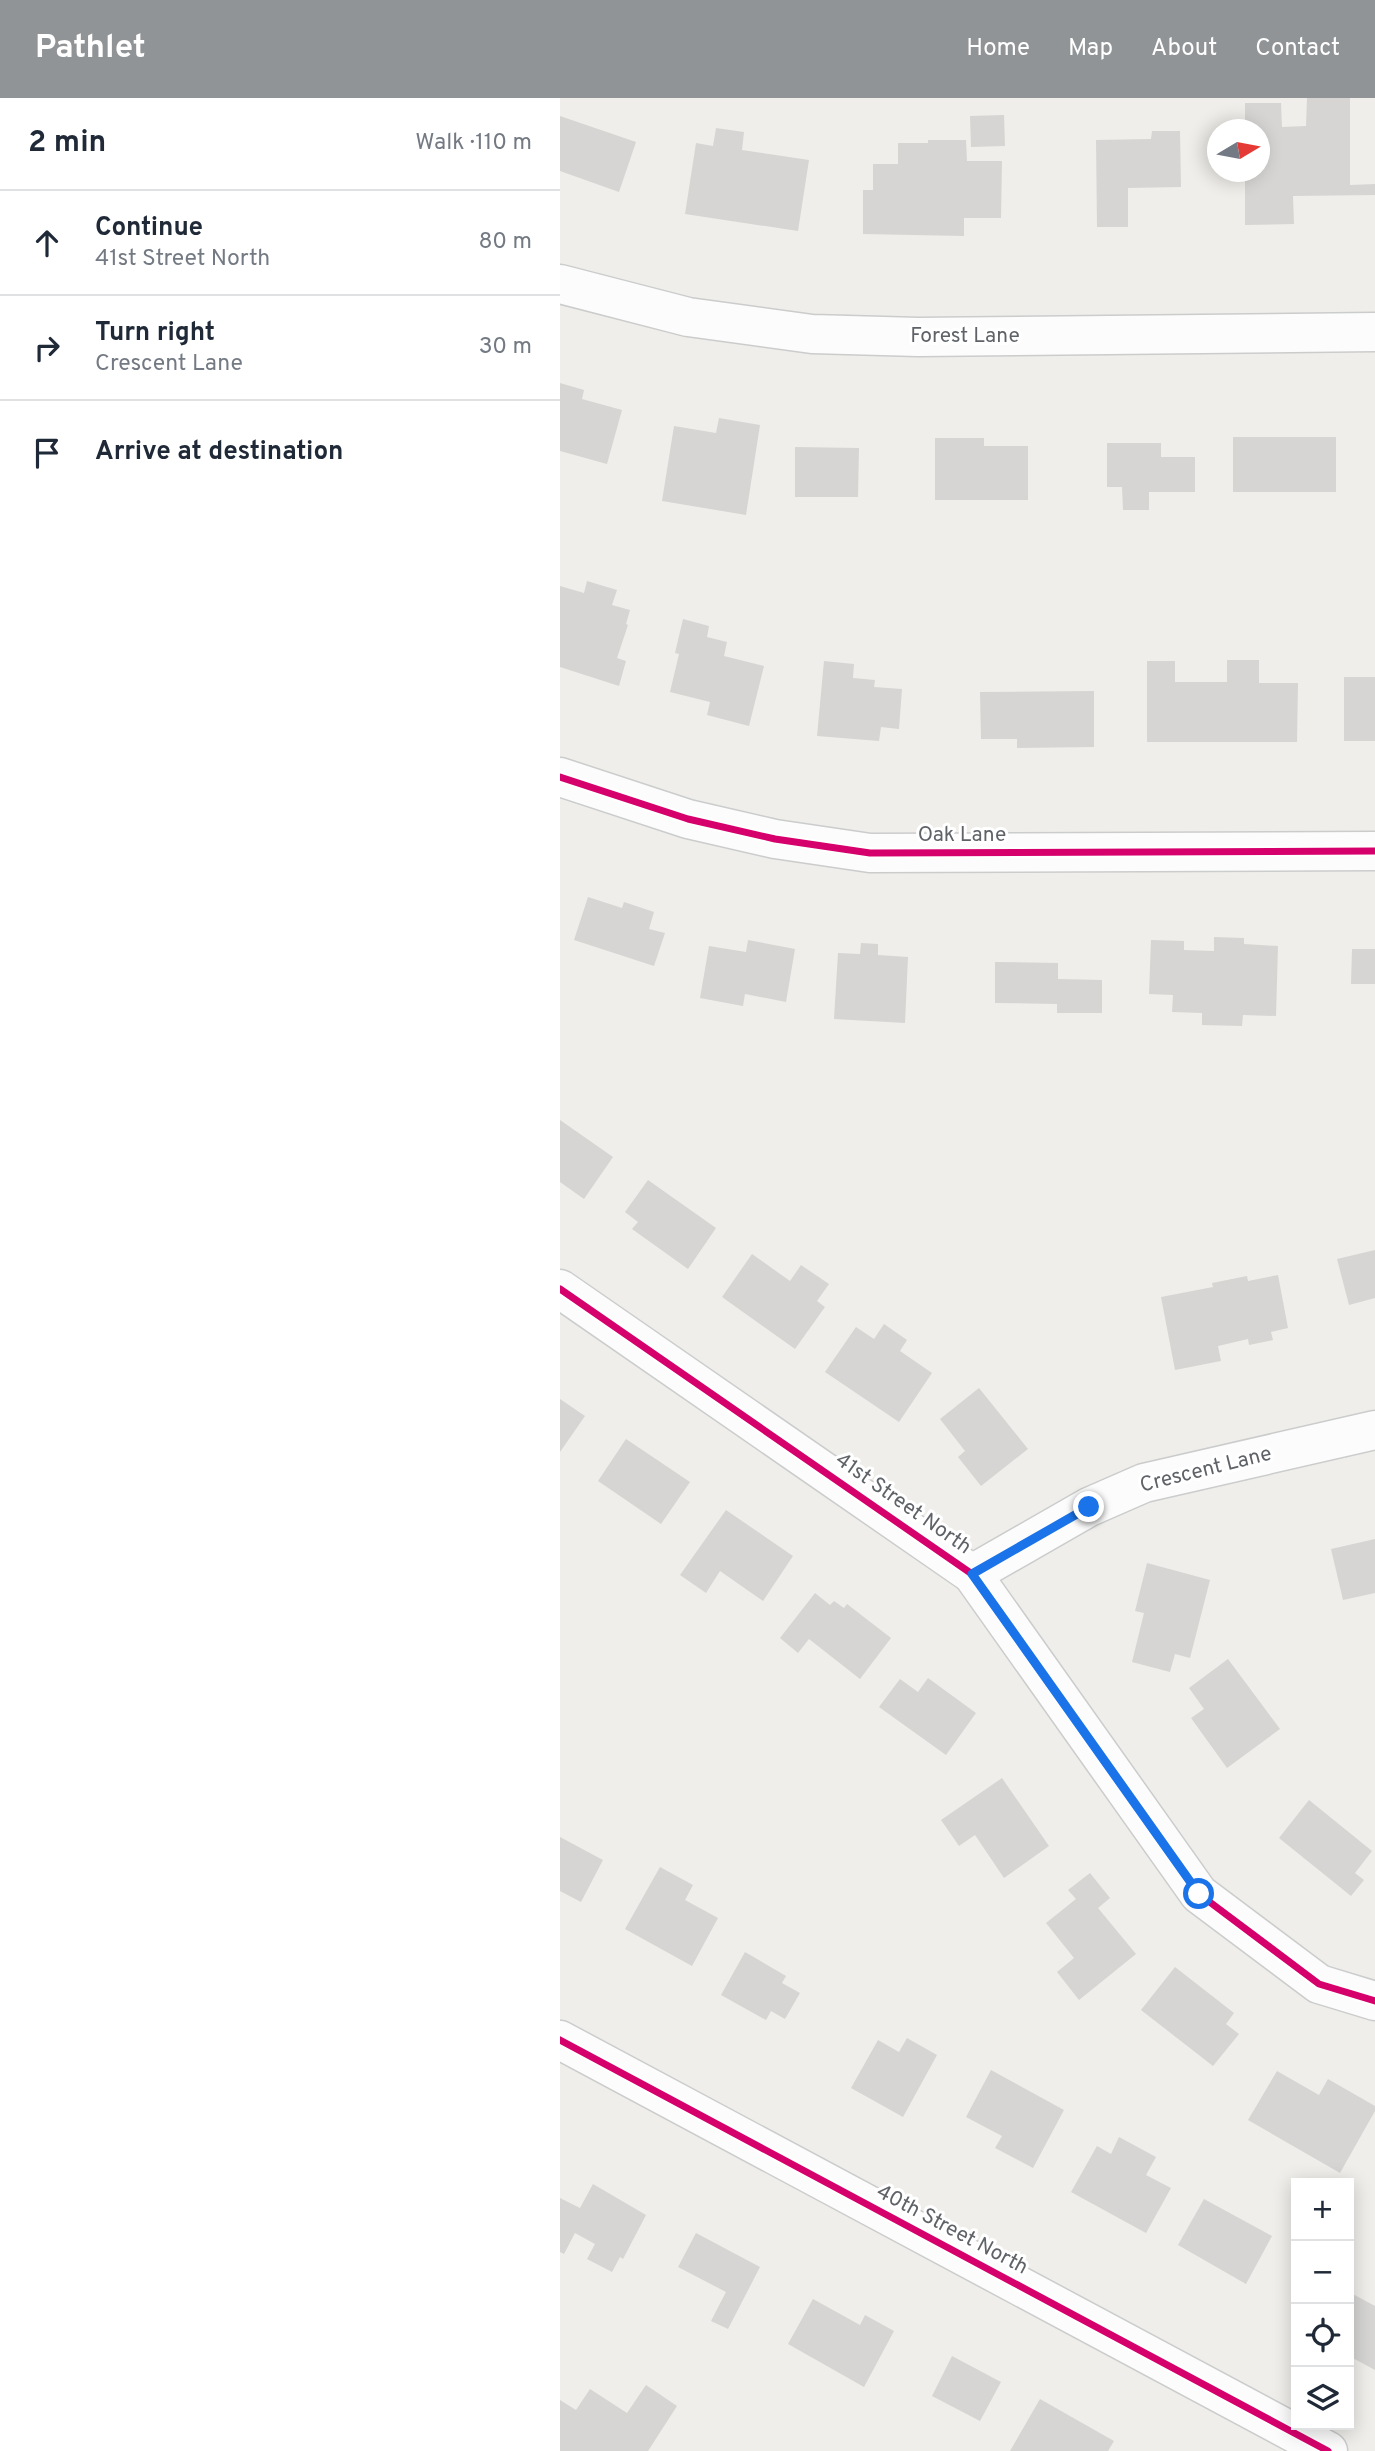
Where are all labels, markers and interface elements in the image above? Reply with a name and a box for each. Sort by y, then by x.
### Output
text: Pathlet [35,28,146,70]
text: Home [966,34,1030,64]
text: Map [1068,34,1113,64]
text: About [1151,34,1217,64]
text: Contact [1255,34,1340,64]
north arrow [1207,119,1270,182]
text: 2 min [28,125,106,162]
text: Walk · 110 m [415,129,532,158]
text: Continue [95,212,203,245]
icon: ahead [28,224,66,262]
text: 80 m [479,228,532,257]
text: 41st Street North [95,245,270,274]
text: Turn right [95,317,215,350]
street label: Forest Lane [910,323,1020,350]
icon: right [28,329,66,367]
text: 30 m [479,333,532,362]
text: Crescent Lane [95,350,243,379]
icon: arrive [28,434,66,472]
text: Arrive at destination [95,436,343,469]
street label: Oak Lane [918,822,1006,849]
street label: Crescent Lane [1137,1441,1275,1499]
street label: 41st Street North [830,1447,976,1561]
route end [1073,1491,1104,1522]
route start [1183,1878,1214,1909]
map controls [1291,2178,1354,2430]
button: + [1291,2178,1354,2241]
street label: 40th Street North [872,2179,1032,2281]
button: − [1291,2241,1354,2304]
button: locate [1291,2304,1354,2367]
button: layers [1291,2367,1354,2430]

